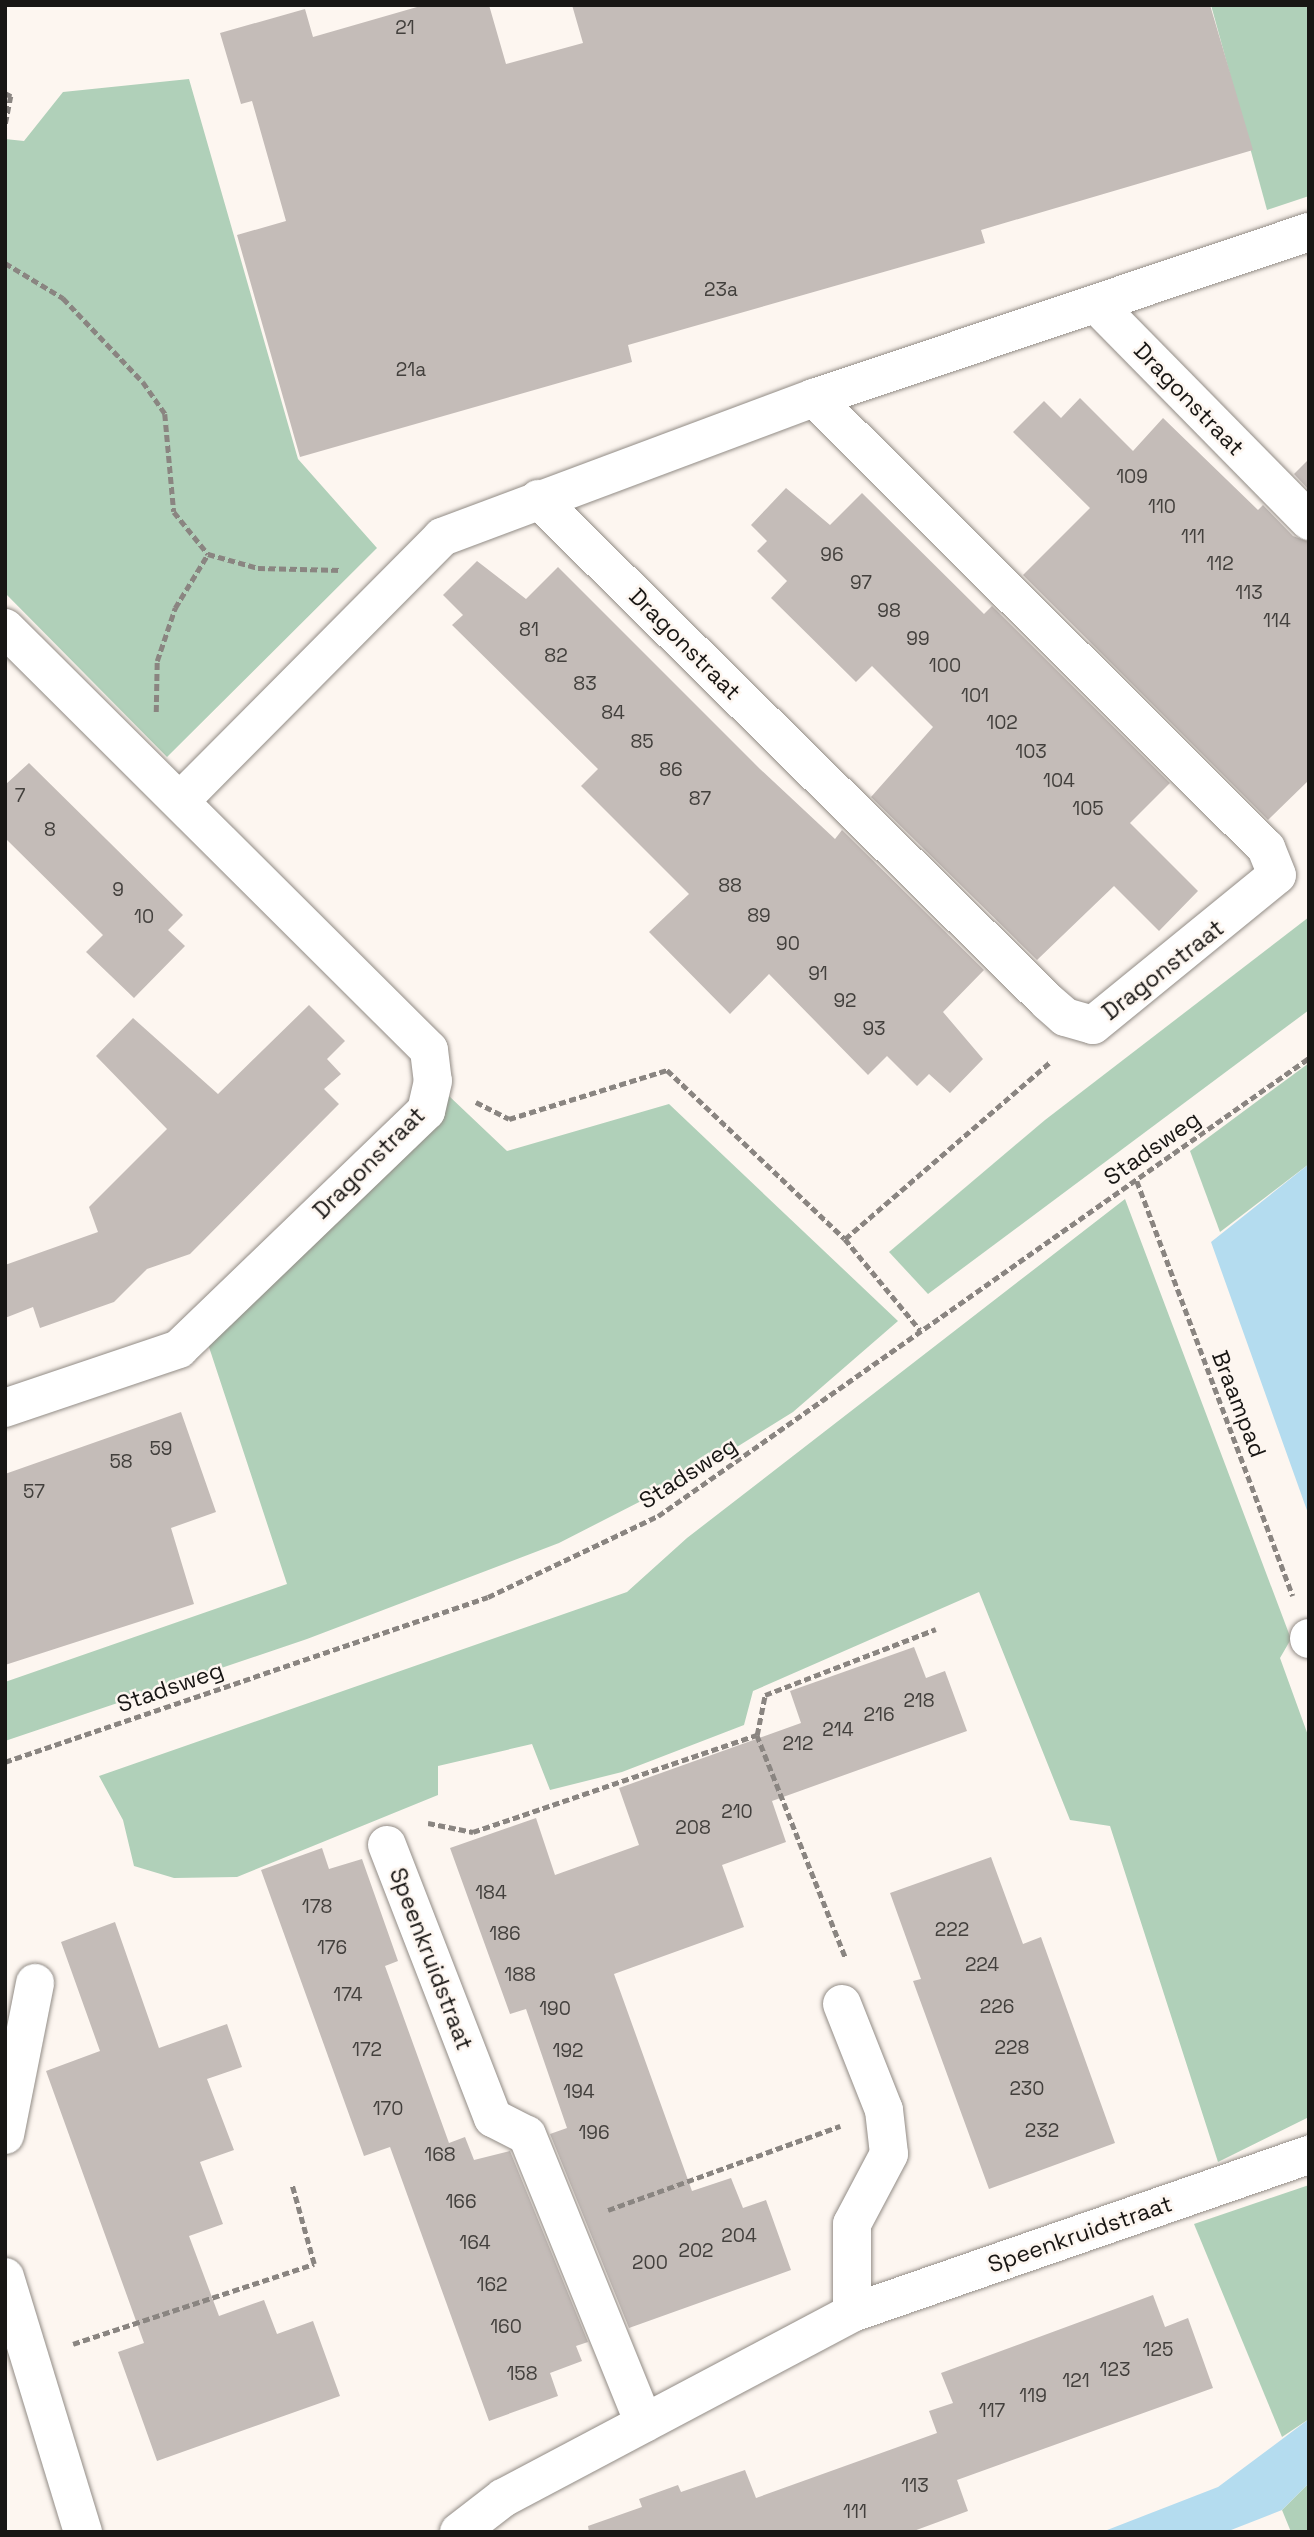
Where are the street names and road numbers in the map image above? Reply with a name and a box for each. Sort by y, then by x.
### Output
street label: Dragonstraat [1128,337,1250,461]
street label: Dragonstraat [623,582,747,706]
street label: Dragonstraat [1097,914,1229,1026]
street label: Dragonstraat [307,1101,431,1225]
street label: Stadsweg [1099,1105,1205,1191]
street label: Braampad [1206,1347,1272,1461]
street label: Stadsweg [634,1431,742,1515]
street label: Stadsweg [113,1656,227,1718]
street label: Speenkruidstraat [384,1864,478,2054]
street label: Speenkruidstraat [984,2190,1176,2278]

